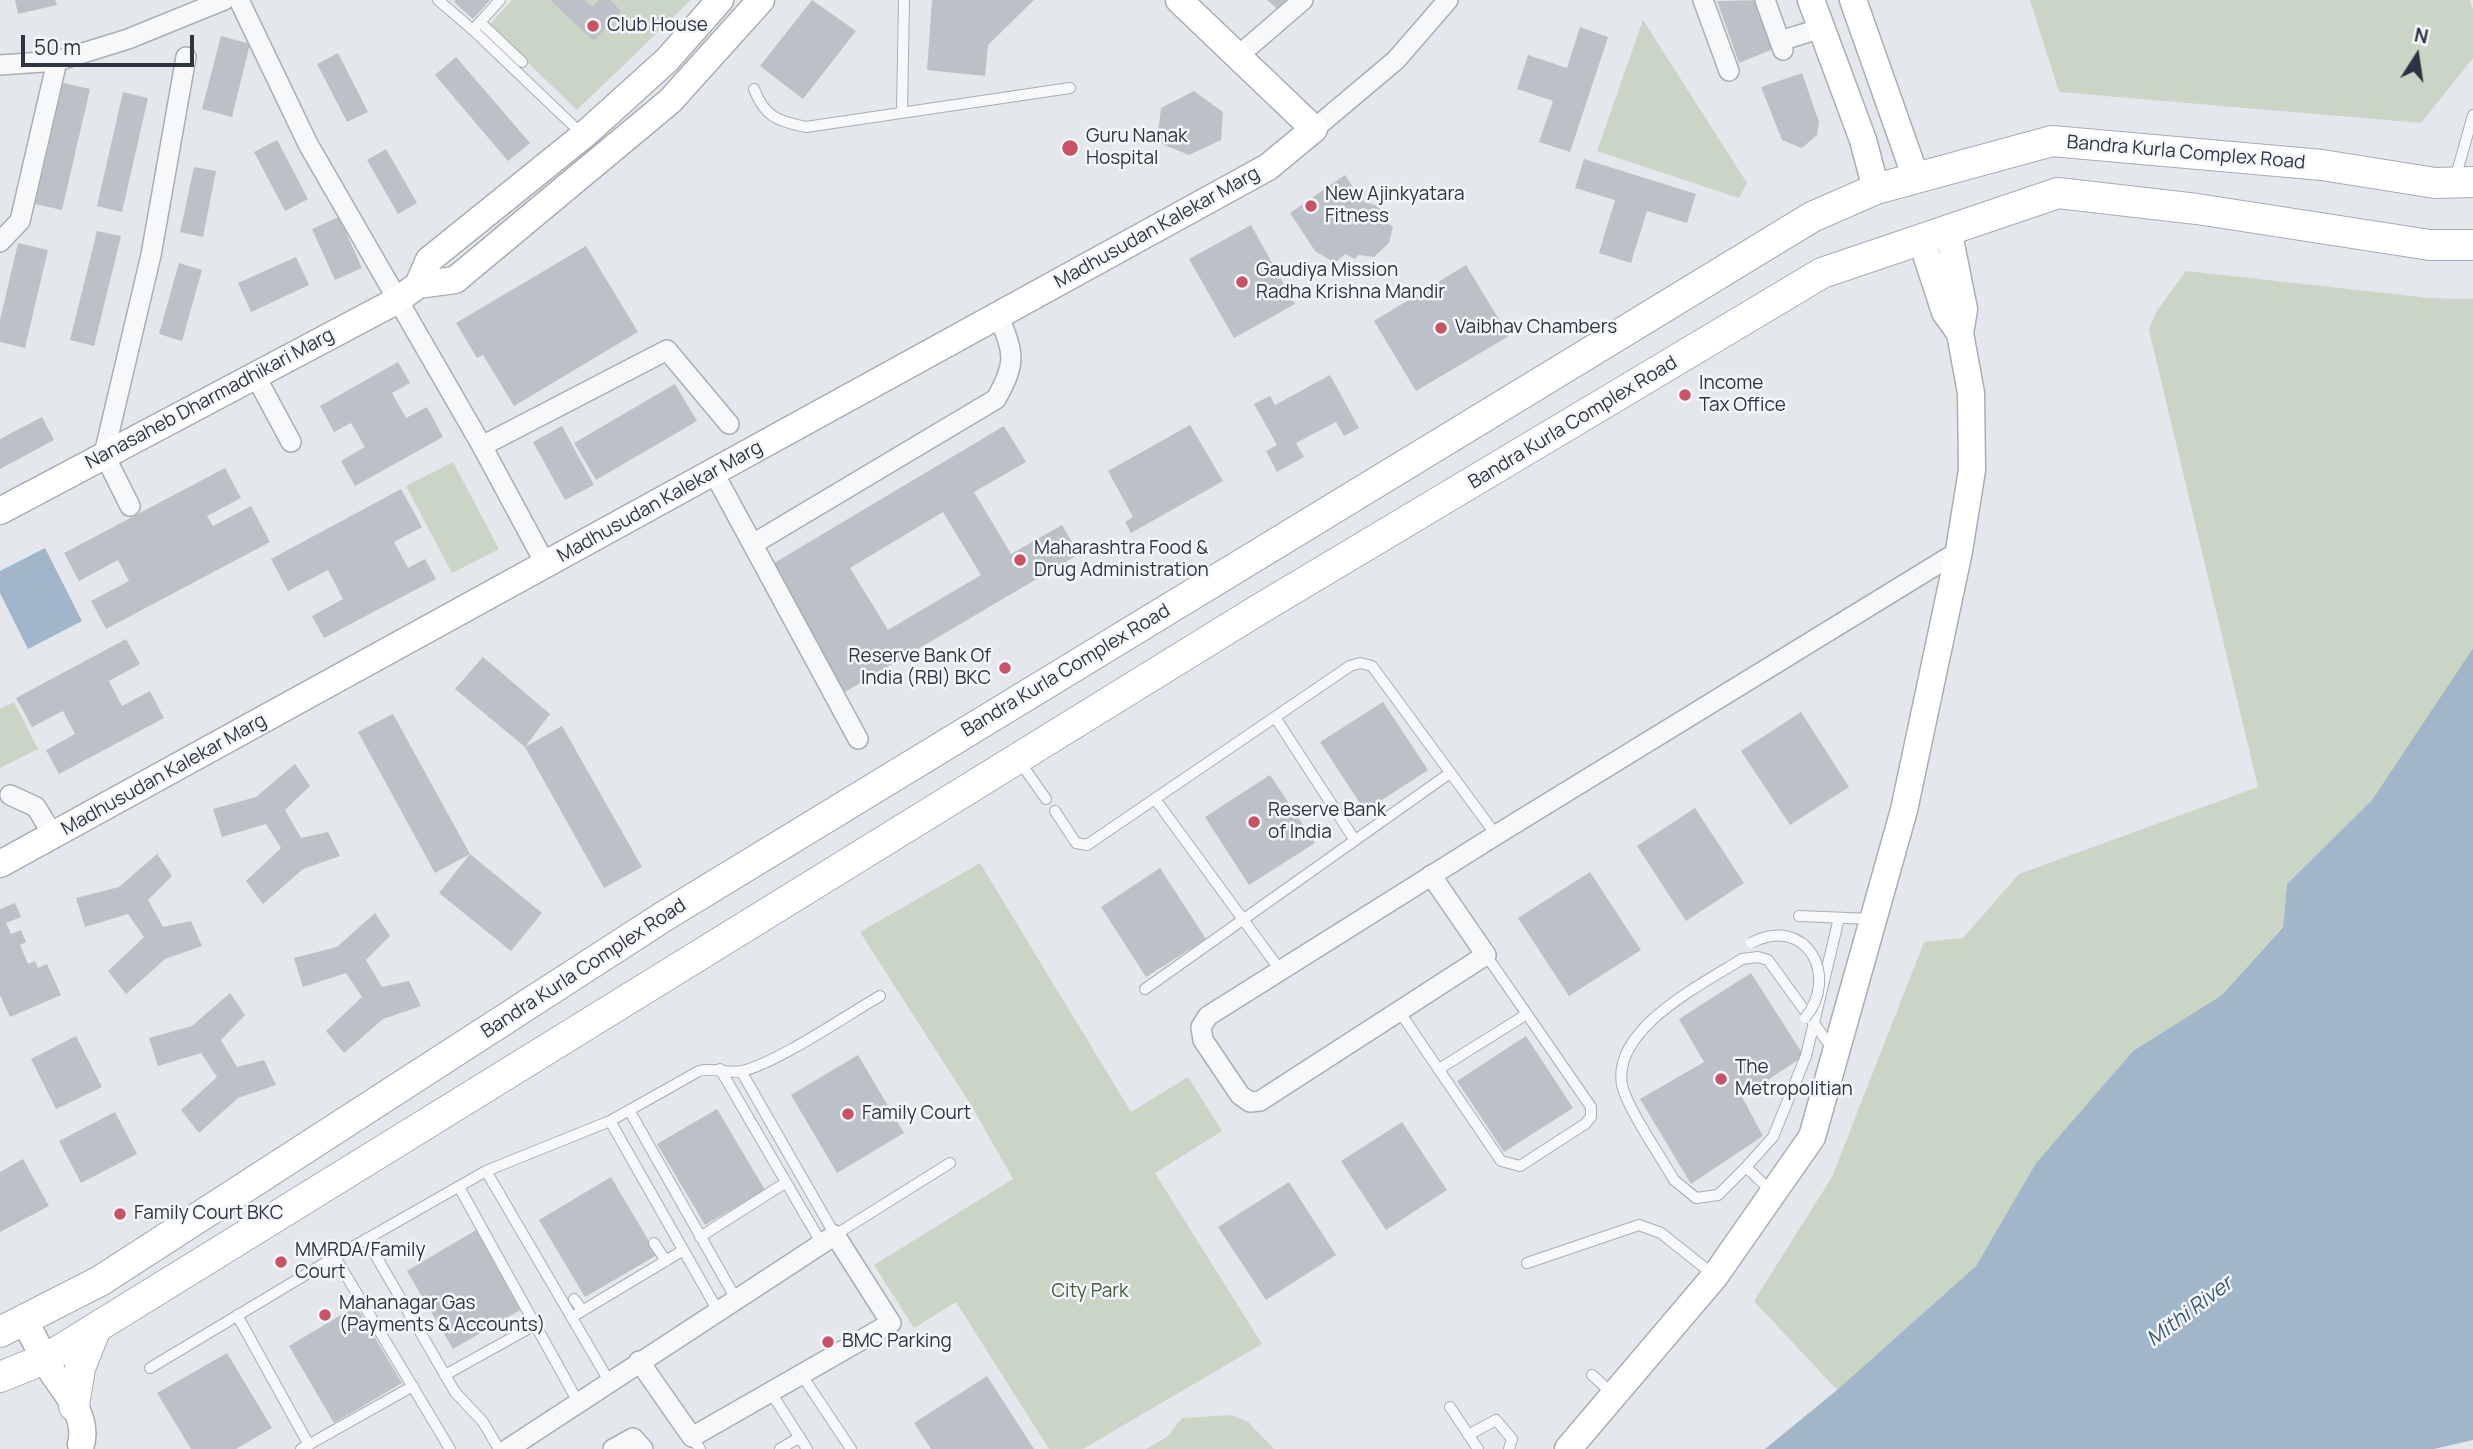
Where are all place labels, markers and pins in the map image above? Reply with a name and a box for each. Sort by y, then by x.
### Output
place label: Club House [607,15,708,37]
marker: Club House [585,18,601,34]
place label: Guru Nanak Hospital [1086,126,1187,170]
marker: Guru Nanak Hospital [1060,138,1080,158]
place label: New Ajinkyatara Fitness [1325,184,1464,228]
marker: New Ajinkyatara Fitness [1303,198,1319,214]
place label: Gaudiya Mission Radha Krishna Mandir [1256,260,1445,304]
marker: Gaudiya Mission Radha Krishna Mandir [1234,274,1250,290]
place label: Vaibhav Chambers [1455,317,1617,339]
marker: Vaibhav Chambers [1433,320,1449,336]
place label: Income Tax Office [1699,373,1786,417]
marker: Income Tax Office [1677,387,1693,403]
place label: Maharashtra Food & Drug Administration [1034,538,1209,582]
marker: Maharashtra Food & Drug Administration [1012,552,1028,568]
place label: Reserve Bank Of India (RBI) BKC [849,646,991,690]
marker: Reserve Bank Of India (RBI) BKC [997,660,1013,676]
place label: Reserve Bank of India [1268,800,1386,844]
marker: Reserve Bank of India [1246,814,1262,830]
place label: The Metropolitian [1735,1057,1853,1101]
marker: The Metropolitian [1713,1071,1729,1087]
place label: Family Court [862,1103,971,1125]
marker: Family Court [840,1106,856,1122]
place label: Family Court BKC [134,1203,283,1225]
marker: Family Court BKC [112,1206,128,1222]
place label: MMRDA/Family Court [295,1240,425,1284]
marker: MMRDA/Family Court [273,1254,289,1270]
place label: Mahanagar Gas (Payments & Accounts) [339,1293,545,1337]
marker: Mahanagar Gas (Payments & Accounts) [317,1307,333,1323]
place label: BMC Parking [842,1331,952,1353]
marker: BMC Parking [820,1334,836,1350]

